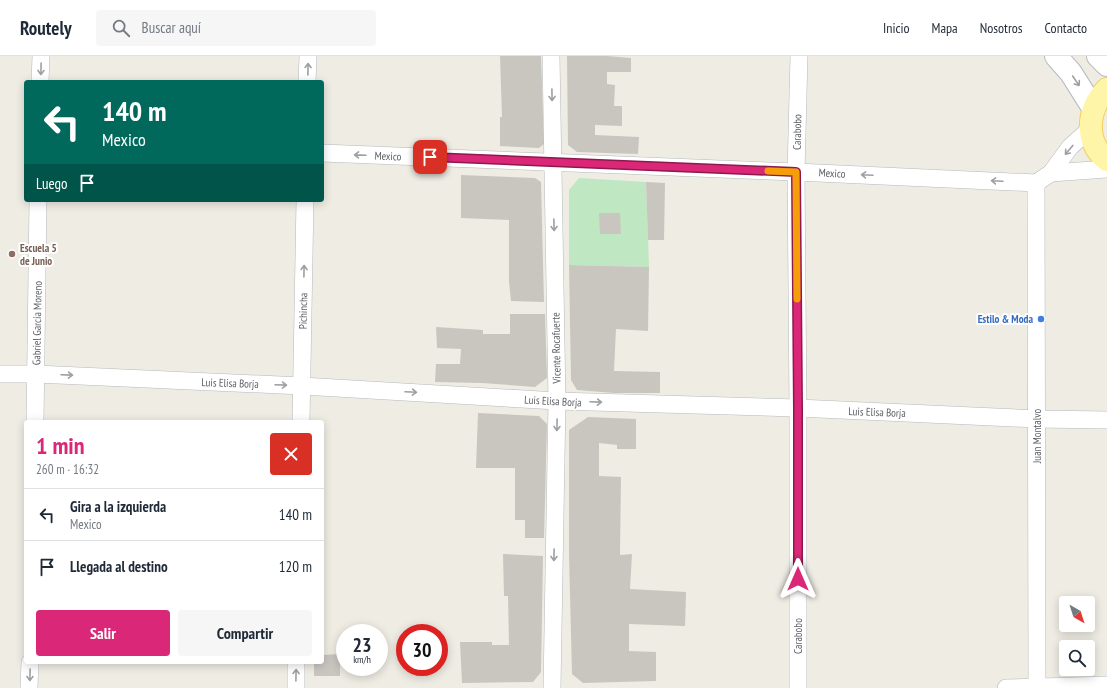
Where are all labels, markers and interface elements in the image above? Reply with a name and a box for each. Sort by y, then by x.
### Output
search box [96,10,376,46]
text: Routely [20,16,72,40]
icon: search [110,17,132,39]
text: Buscar aquí [142,18,201,37]
text: Inicio [883,19,910,37]
text: Mapa [932,19,958,37]
text: Nosotros [980,19,1023,37]
text: Contacto [1045,19,1087,37]
one-way arrow [37,62,45,75]
one-way arrow [304,63,312,76]
one-way arrow [1072,75,1080,86]
one-way arrow [548,88,556,101]
text: 140 m [102,92,166,129]
icon: left [36,96,88,148]
street label: Carabobo [790,114,804,150]
text: Mexico [102,128,146,151]
pin [413,140,447,174]
one-way arrow [1064,144,1073,155]
icon: arrive [419,146,441,168]
street label: Mexico [374,149,402,163]
one-way arrow [354,151,367,158]
street label: Mexico [818,165,846,181]
one-way arrow [861,171,874,179]
icon: arrive [76,172,98,194]
text: Luego [36,174,68,193]
one-way arrow [991,178,1004,185]
one-way arrow [550,218,558,231]
place label: Escuela 5 de Junio [20,241,57,268]
marker: Escuela 5 de Junio [7,249,17,259]
one-way arrow [300,265,308,278]
street label: Gabriel García Moreno [29,281,45,365]
street label: Pichincha [296,293,310,329]
street label: Vicente Rocafuerte [548,312,564,385]
place label: Estilo & Moda [978,312,1033,326]
marker: Estilo & Moda [1036,314,1046,324]
one-way arrow [60,372,73,379]
street label: Luis Elisa Borja [201,375,259,391]
one-way arrow [274,381,287,388]
one-way arrow [404,389,417,396]
street label: Luis Elisa Borja [524,393,582,409]
one-way arrow [589,399,602,406]
street label: Luis Elisa Borja [848,404,906,420]
street label: Juan Montalvo [1030,408,1044,464]
one-way arrow [553,418,560,431]
text: 1 min [36,430,84,461]
button: close [270,433,312,475]
text: 260 m · 16:32 [36,461,99,478]
text: Gira a la izquierda [70,497,166,516]
icon: left [36,504,58,526]
text: 140 m [279,505,312,524]
text: Mexico [70,516,102,533]
one-way arrow [551,548,558,561]
icon: arrive [36,556,58,578]
text: Llegada al destino [70,557,168,576]
text: 120 m [279,557,312,576]
position arrow [777,558,819,600]
north arrow [1059,596,1095,632]
map controls [1059,596,1095,676]
button: Salir [36,610,170,656]
button: Compartir [178,610,312,656]
street label: Carabobo [791,618,805,654]
speed limit sign: 30 [396,624,448,676]
text: 23 [352,632,372,658]
button: search [1059,640,1095,676]
text: km/h [353,653,371,666]
one-way arrow [26,668,33,681]
one-way arrow [292,669,300,682]

